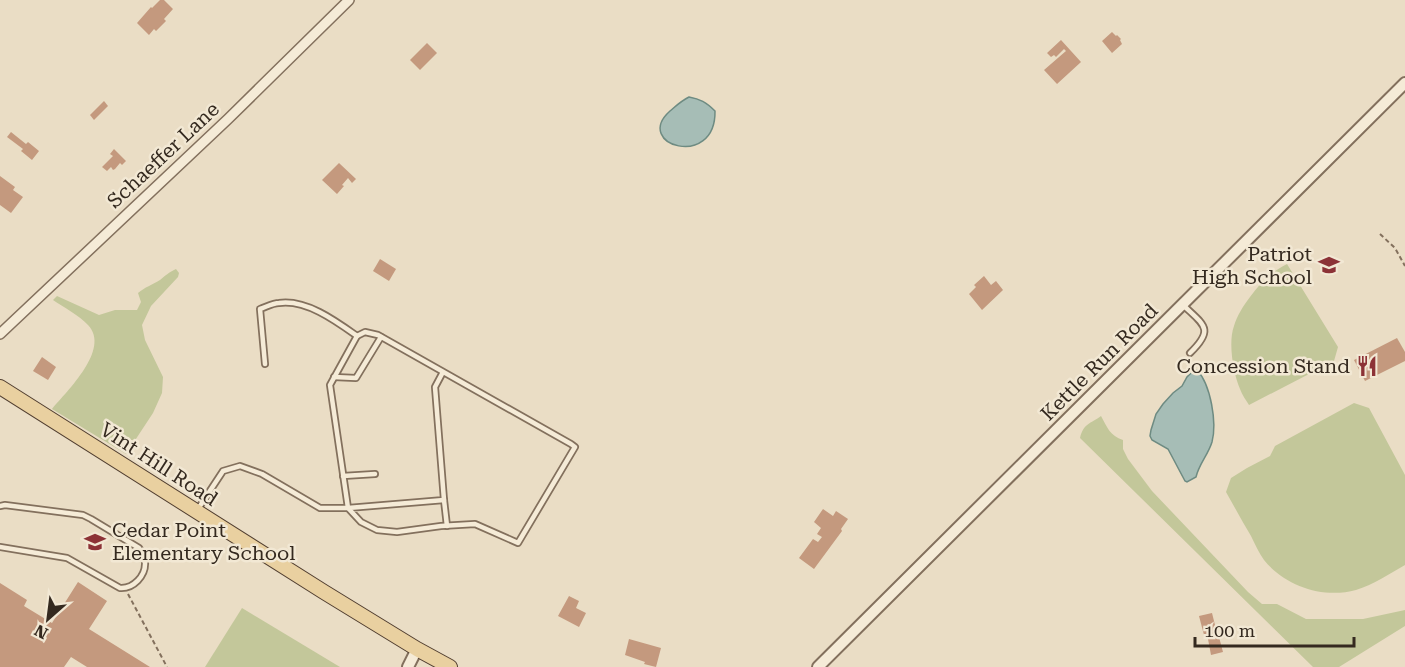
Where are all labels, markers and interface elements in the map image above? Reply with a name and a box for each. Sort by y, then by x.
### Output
street label: Schaeffer Lane [102,97,224,213]
place label: Patriot High School [1192,242,1313,289]
school or university icon: Patriot High School [1317,253,1341,277]
street label: Kettle Run Road [1036,298,1163,425]
place label: Concession Stand [1176,354,1350,378]
restaurant icon: Concession Stand [1355,354,1379,378]
street label: Vint Hill Road [96,417,222,511]
place label: Cedar Point Elementary School [112,518,295,565]
school or university icon: Cedar Point Elementary School [83,530,107,554]
north arrow [18,589,78,649]
scale bar [1195,610,1354,648]
text: 100 m [1204,620,1255,641]
text: N [31,621,51,643]

